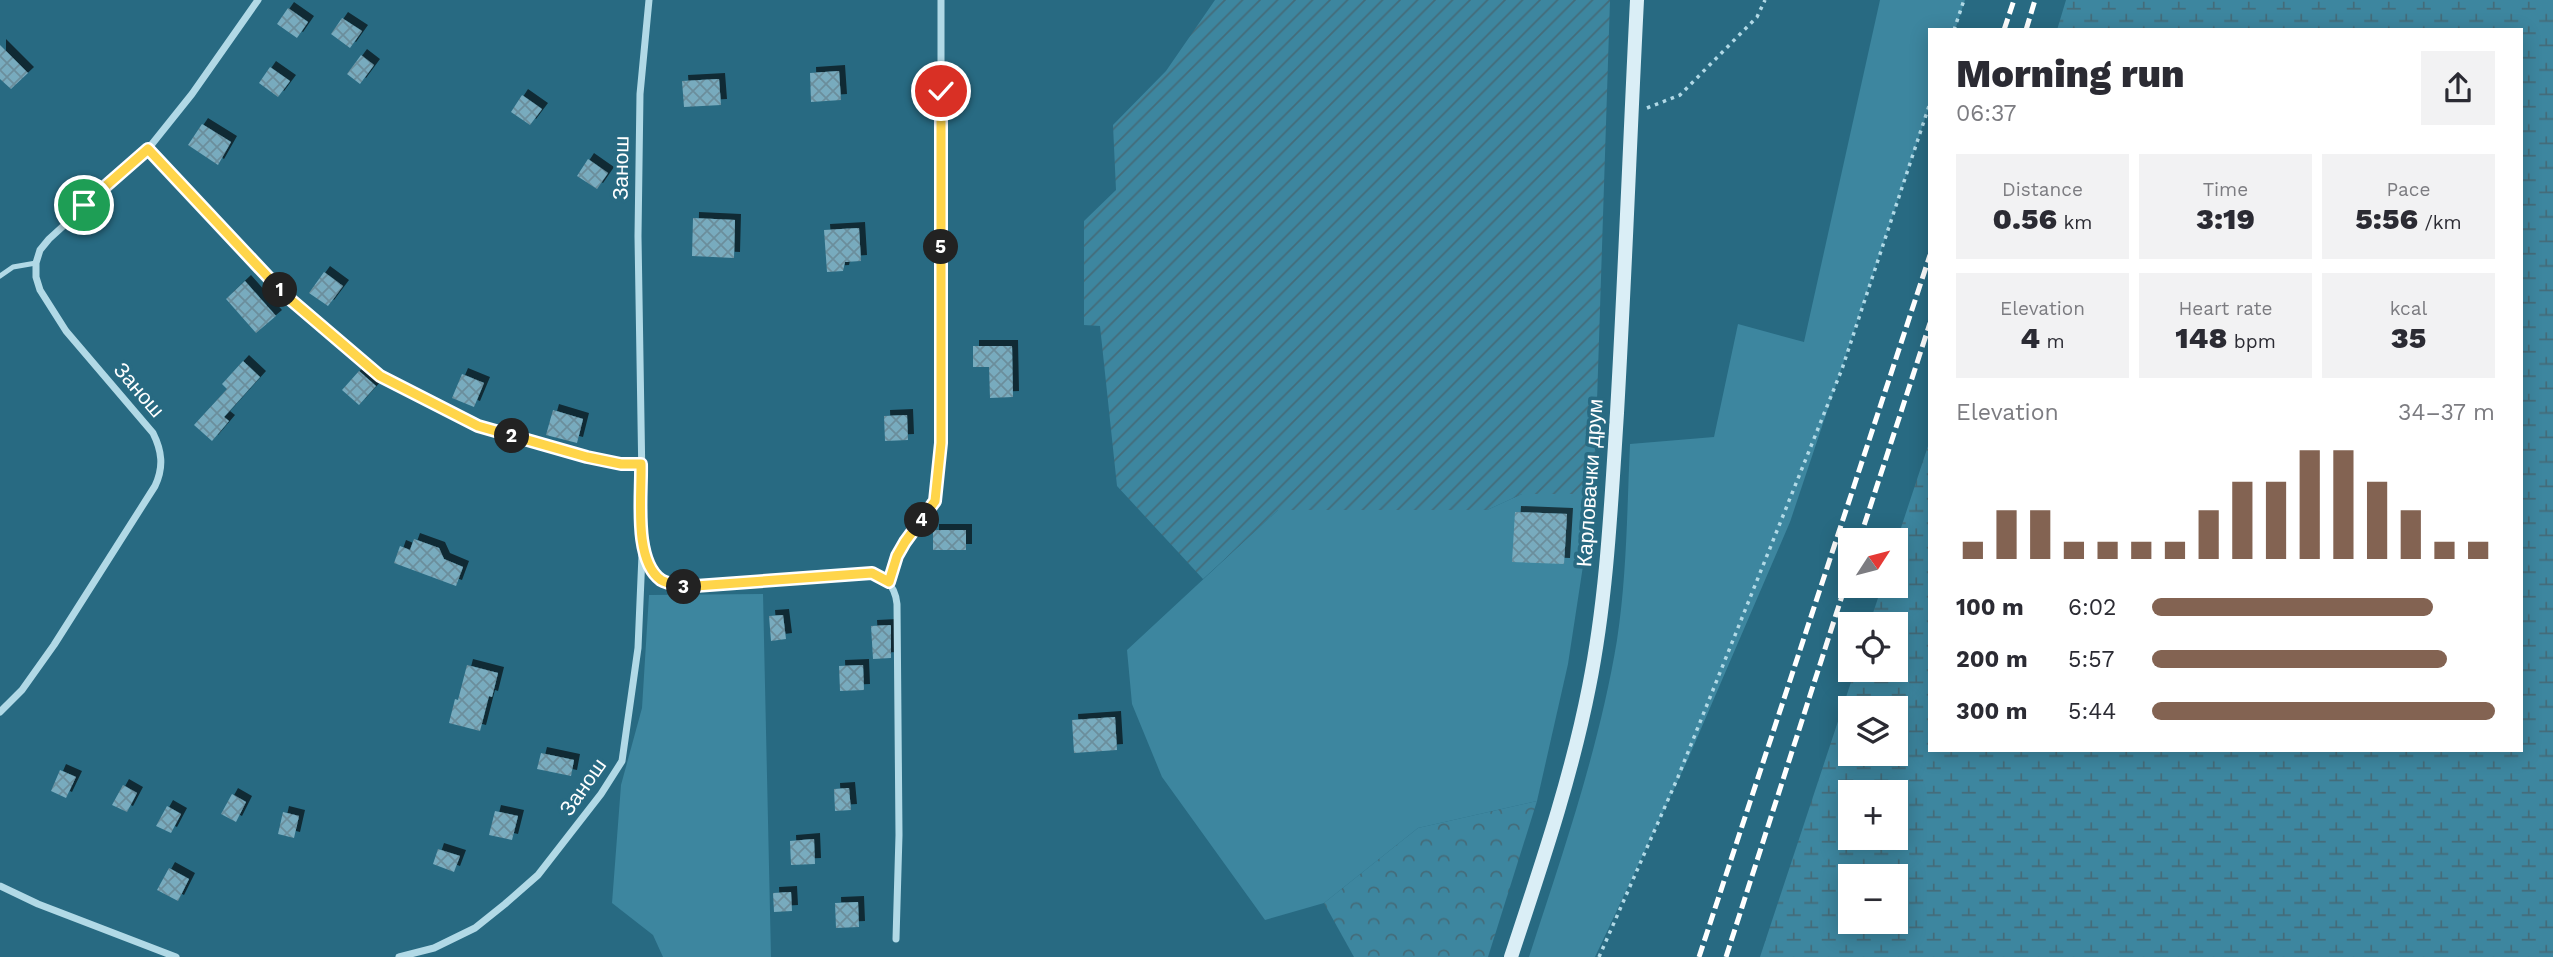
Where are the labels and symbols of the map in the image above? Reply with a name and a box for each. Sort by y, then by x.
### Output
pin [911,61,971,121]
street label: Занош [607,136,634,200]
pin [54,175,114,235]
pin: 5 [923,230,958,264]
pin: 1 [262,272,298,308]
street label: Занош [109,357,170,422]
street label: Карловачки друм [1571,398,1608,568]
pin: 2 [494,418,530,453]
pin: 4 [904,503,940,538]
north arrow [1838,528,1908,598]
pin: 3 [666,570,702,604]
street label: Занош [554,753,611,820]

